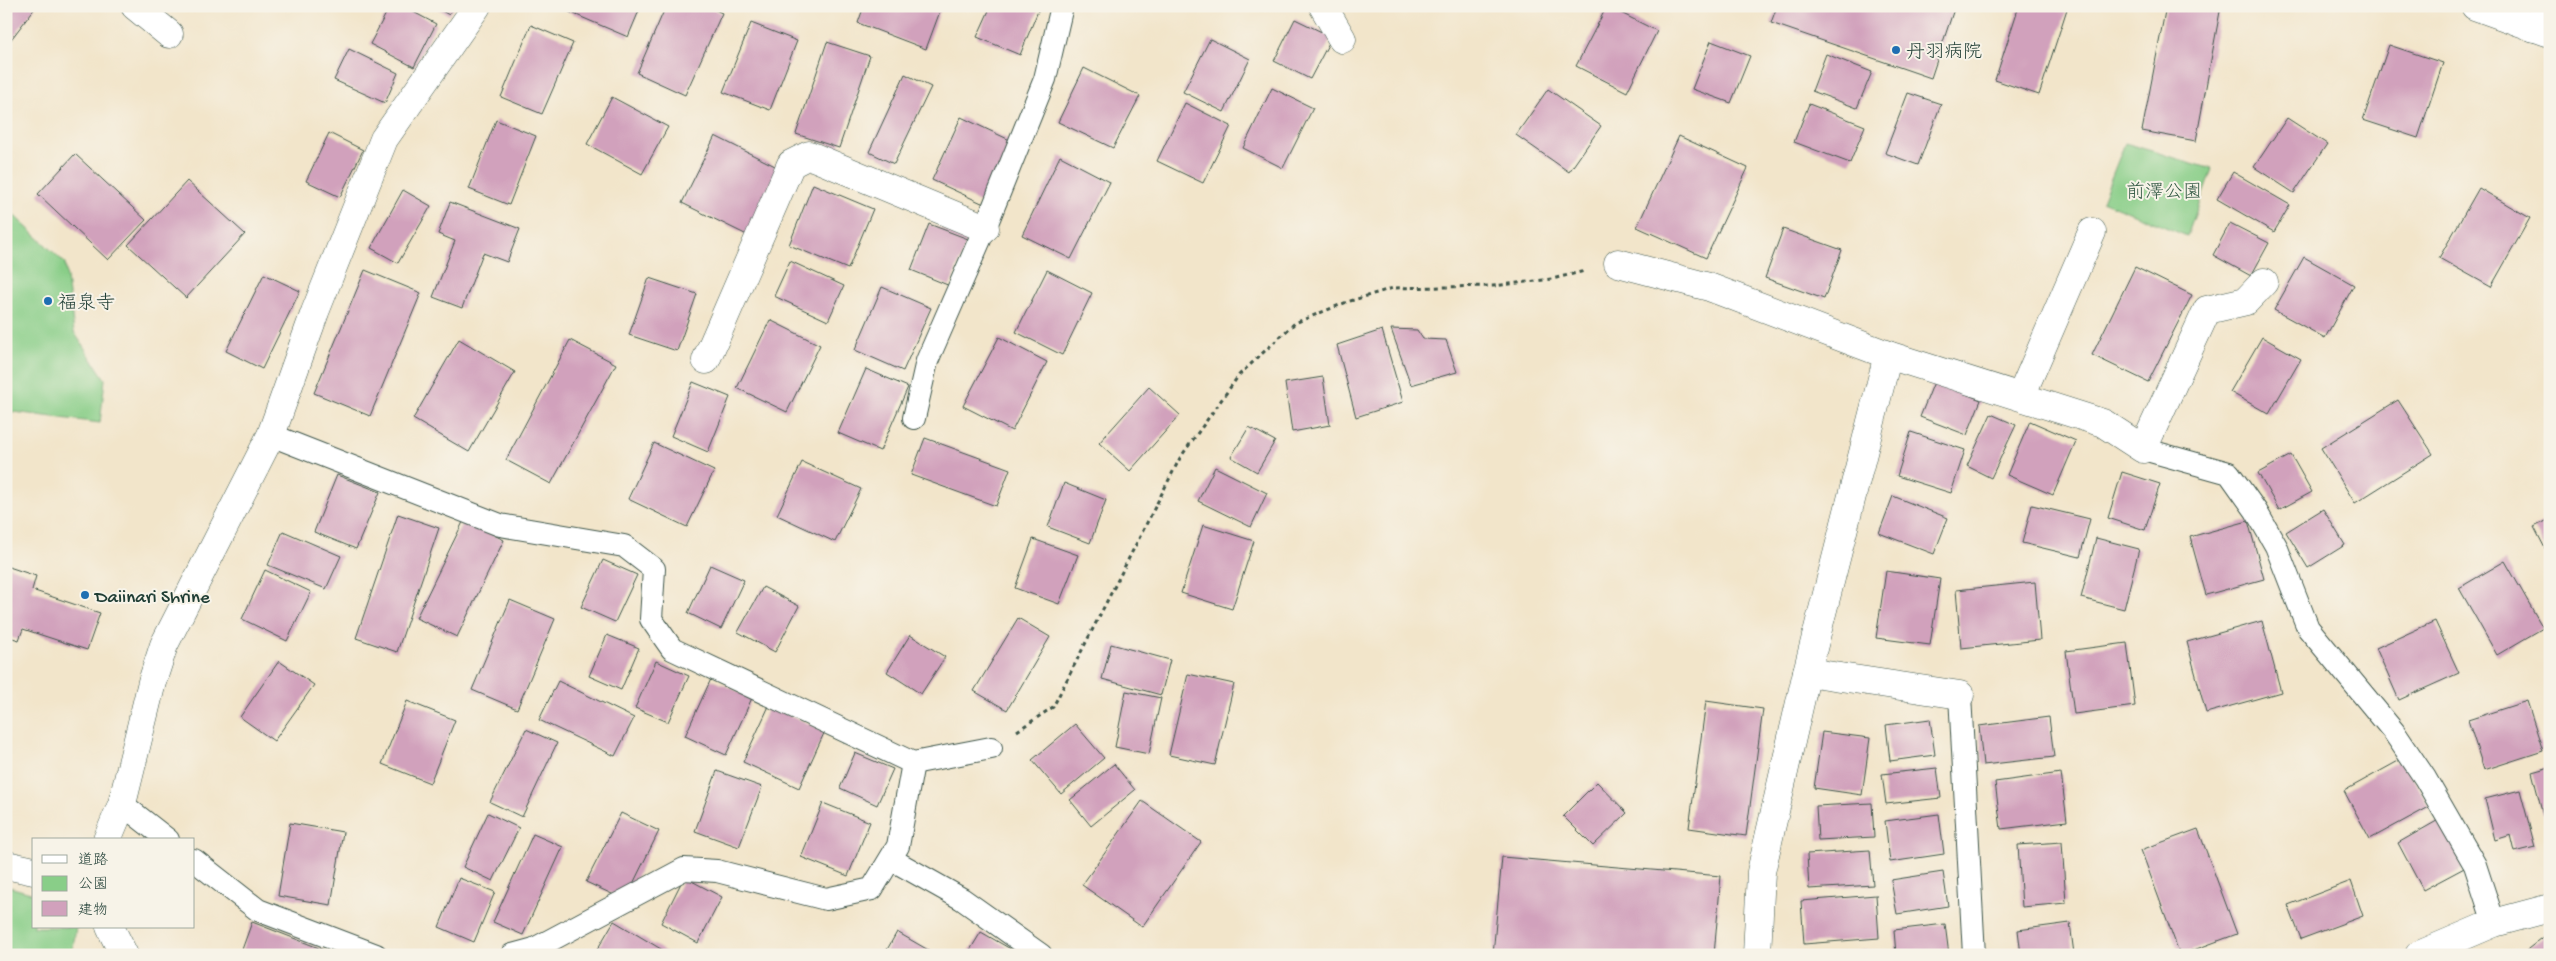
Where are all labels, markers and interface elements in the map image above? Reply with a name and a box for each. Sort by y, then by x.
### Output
place label: 丹羽病院 [1906,41,1982,65]
marker: 丹羽病院 [1890,44,1902,56]
park label: 前澤公園 [2126,181,2202,205]
place label: 福泉寺 [58,292,115,316]
marker: 福泉寺 [42,295,54,307]
place label: Daiinari Shrine [93,587,210,610]
marker: Daiinari Shrine [79,589,91,601]
legend [32,838,195,928]
text: 道路 [78,852,108,870]
text: 公園 [78,876,108,894]
text: 建物 [78,902,108,920]

